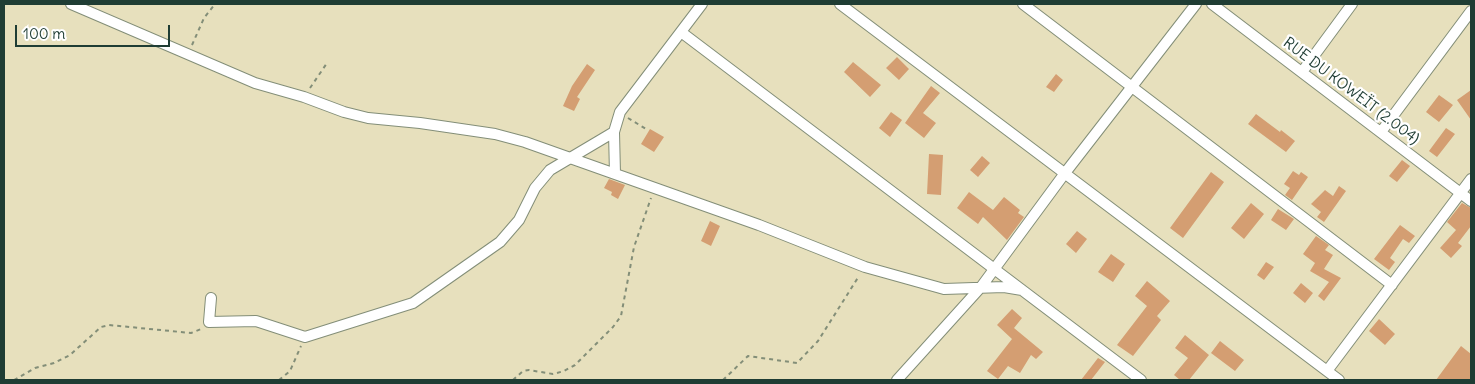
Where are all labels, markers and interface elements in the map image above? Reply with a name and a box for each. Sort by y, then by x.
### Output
scale bar [18,15,172,47]
text: 100 m [23,24,65,43]
street label: RUE DU KOWEÏT (2.004) [1279,34,1423,148]

